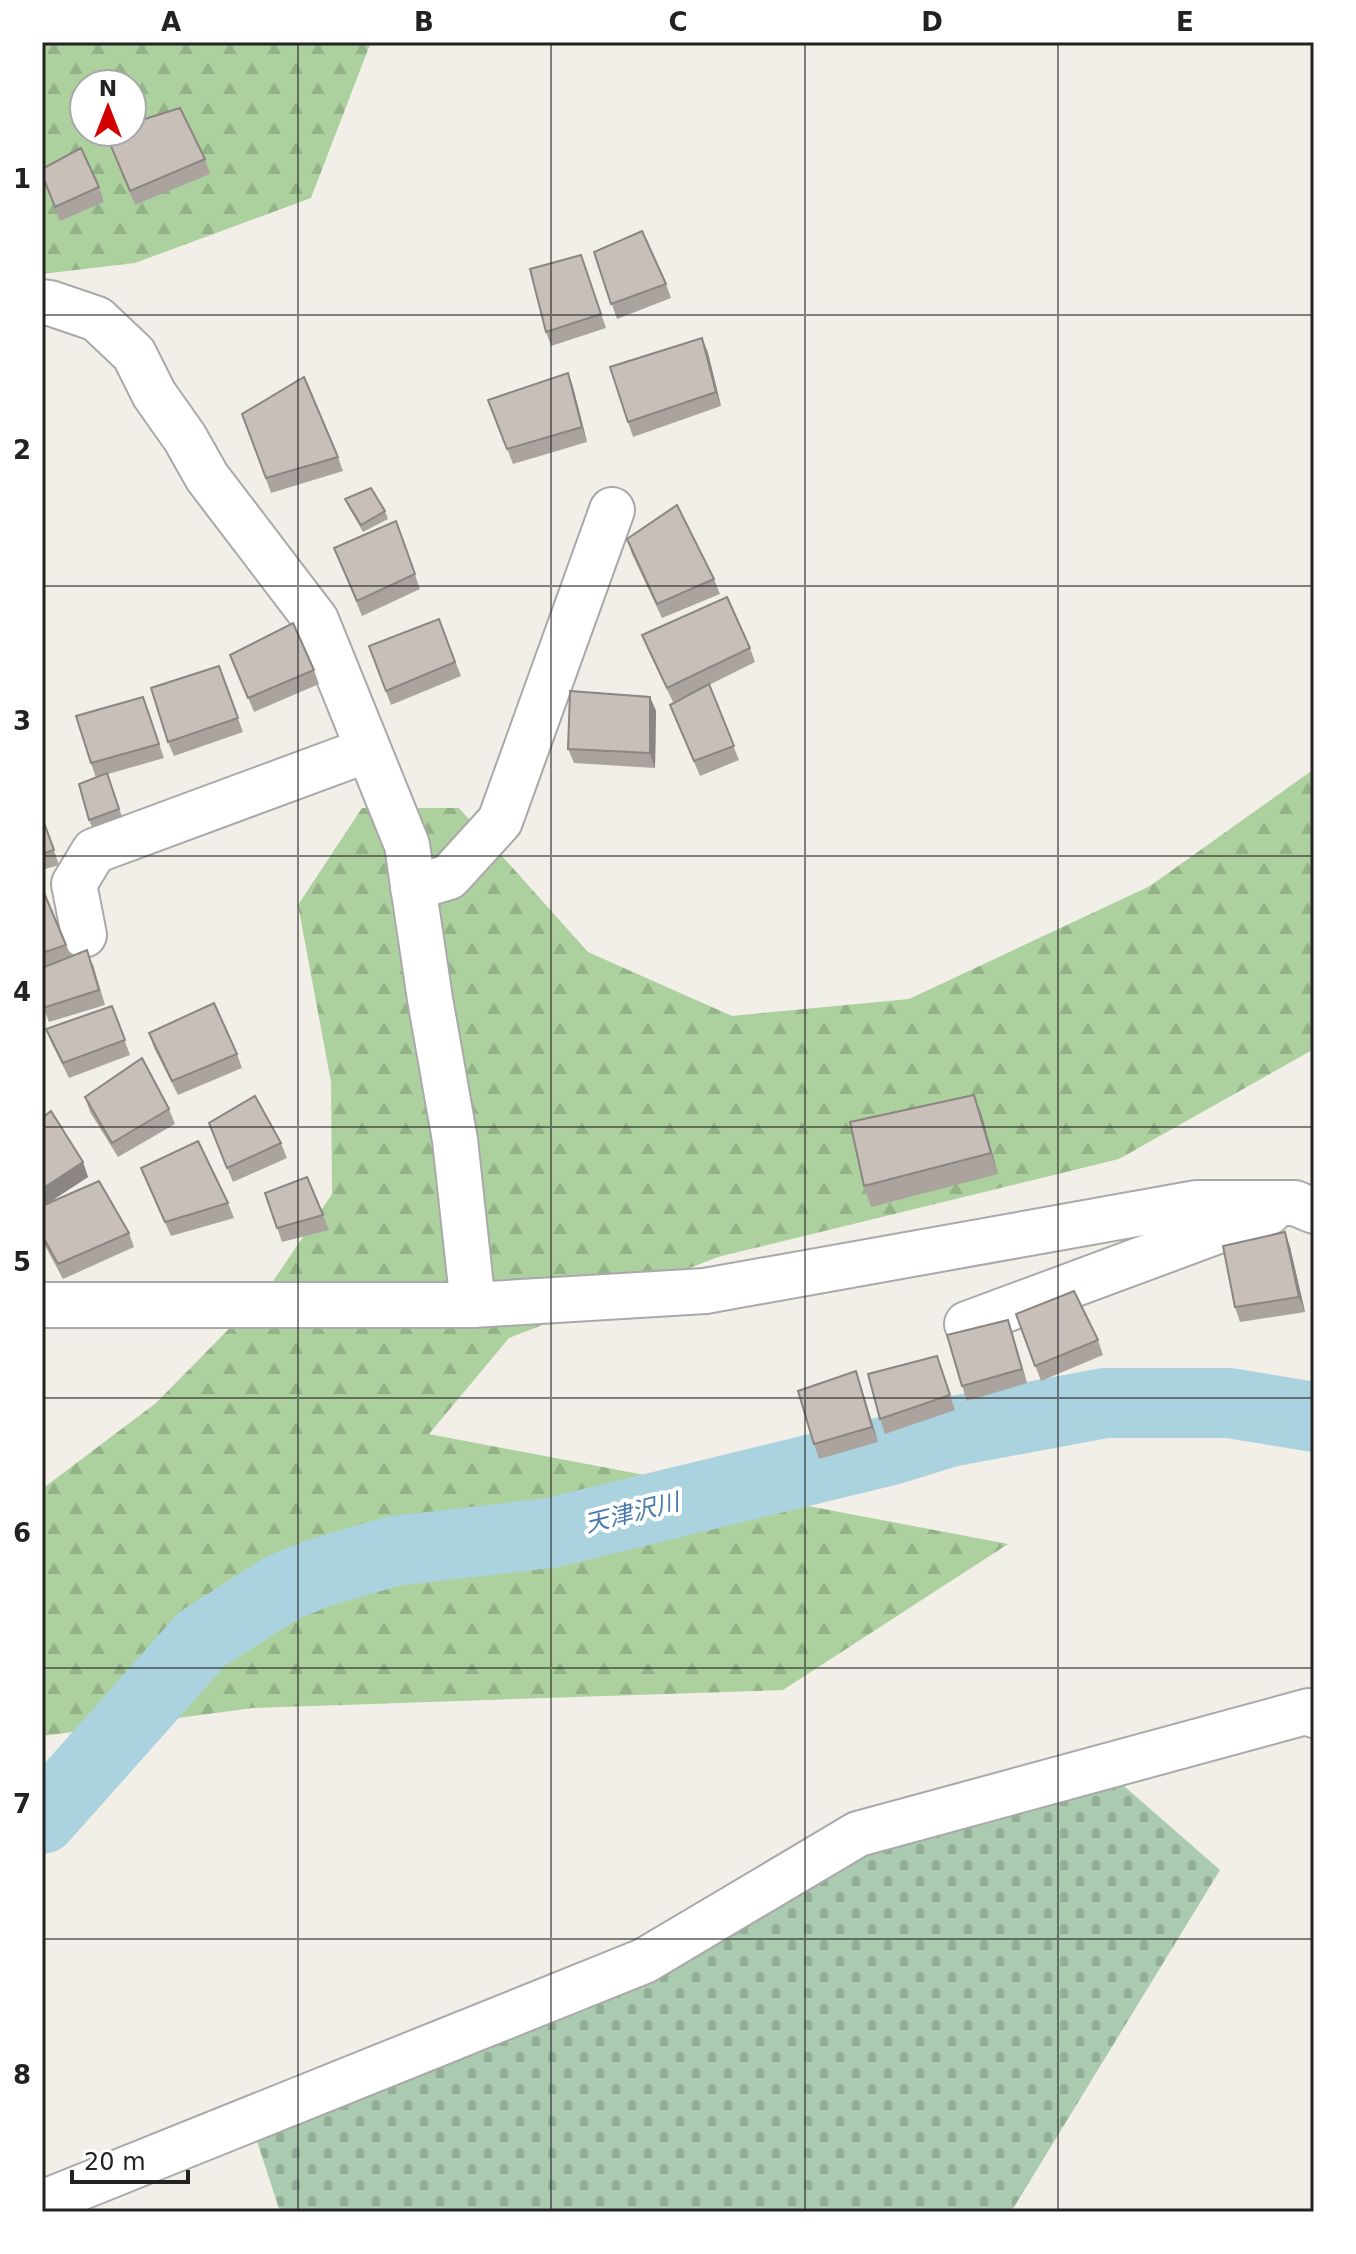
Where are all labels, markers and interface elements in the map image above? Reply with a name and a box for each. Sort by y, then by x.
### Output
text: A [161,7,181,37]
text: B [414,7,434,37]
text: C [668,7,688,37]
text: D [921,7,943,37]
text: E [1176,7,1194,37]
north arrow [68,68,148,148]
text: N [99,76,117,101]
text: 1 [13,164,31,194]
text: 2 [13,435,31,465]
text: 3 [13,706,31,736]
text: 4 [13,977,31,1007]
text: 5 [13,1247,31,1277]
water label: 天津沢川 [582,1487,685,1538]
text: 6 [13,1518,31,1548]
text: 7 [13,1789,31,1819]
text: 8 [13,2060,31,2090]
scale bar [72,2134,188,2184]
text: 20 m [84,2148,146,2176]

